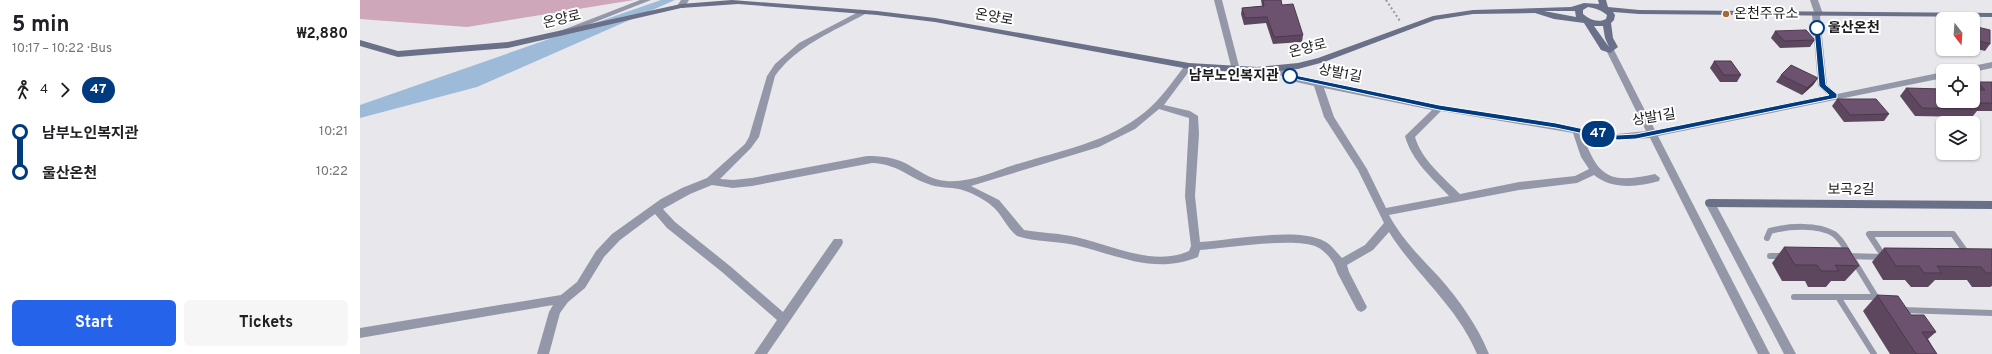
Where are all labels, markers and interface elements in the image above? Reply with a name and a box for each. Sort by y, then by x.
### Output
place label: 온천주유소 [1734,5,1799,23]
street label: 온양로 [973,6,1015,30]
street label: 온양로 [541,7,583,33]
marker: 온천주유소 [1721,9,1731,19]
text: 5 min [12,12,69,39]
north arrow [1936,12,1980,56]
map controls [1936,12,1980,160]
place label: 울산온천 [1828,19,1880,37]
marker: 울산온천 [1809,20,1825,36]
text: ₩2,880 [297,25,348,44]
street label: 온양로 [1287,36,1329,62]
text: 10:17 – 10:22 · Bus [12,41,112,57]
street label: 상발1길 [1317,61,1363,87]
button: locate [1936,64,1980,108]
place label: 남부노인복지관 [1189,68,1279,85]
marker: 남부노인복지관 [1282,68,1298,84]
icon: walk [12,79,34,101]
icon: forward [54,79,76,101]
text: 47 [90,81,107,98]
text: 4 [40,82,48,98]
street label: 상발1길 [1631,106,1677,130]
button: layers [1936,116,1980,160]
line badge: 47 [1580,121,1616,147]
text: 10:21 [319,124,348,140]
text: 남부노인복지관 [42,125,139,144]
text: 47 [1590,125,1606,142]
text: 10:22 [316,164,348,180]
text: 울산온천 [42,165,97,184]
street label: 보곡2길 [1827,182,1875,199]
button: Start [12,300,176,346]
button: Tickets [184,300,348,346]

